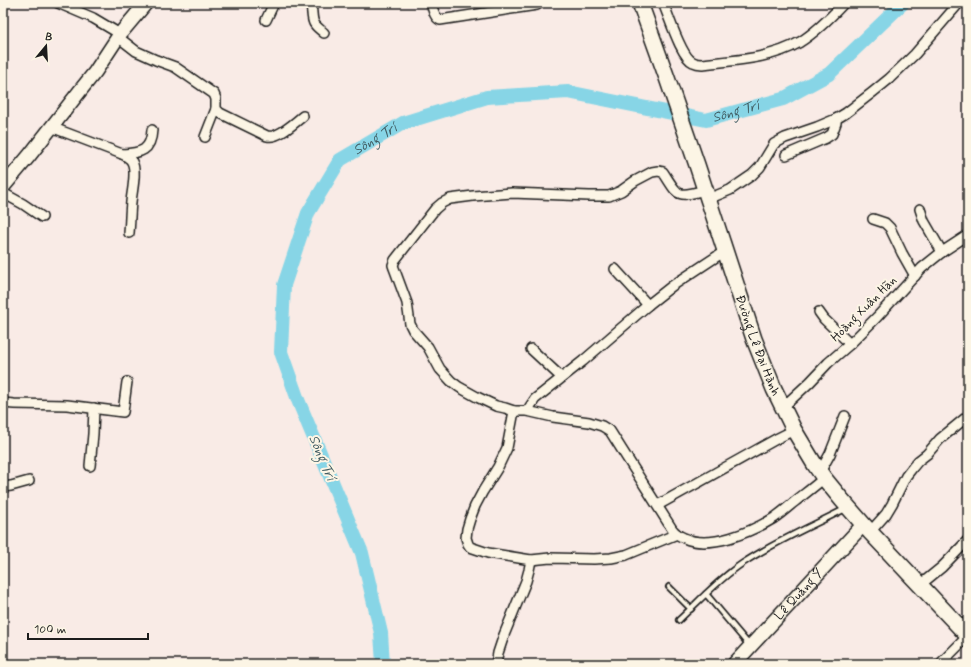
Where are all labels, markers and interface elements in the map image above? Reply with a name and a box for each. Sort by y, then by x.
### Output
north arrow [26,26,66,66]
text: B [43,30,54,45]
water label: Sông Trí [710,96,764,127]
water label: Sông Trí [350,118,403,159]
street label: Hoàng Xuân Hãn [827,272,902,347]
street label: Đường Lê Đại Hành [732,293,785,399]
water label: Sông Trí [302,432,341,486]
street label: Lê Quảng Ý [770,564,827,624]
scale bar [28,615,148,641]
text: 100 m [34,622,66,638]

